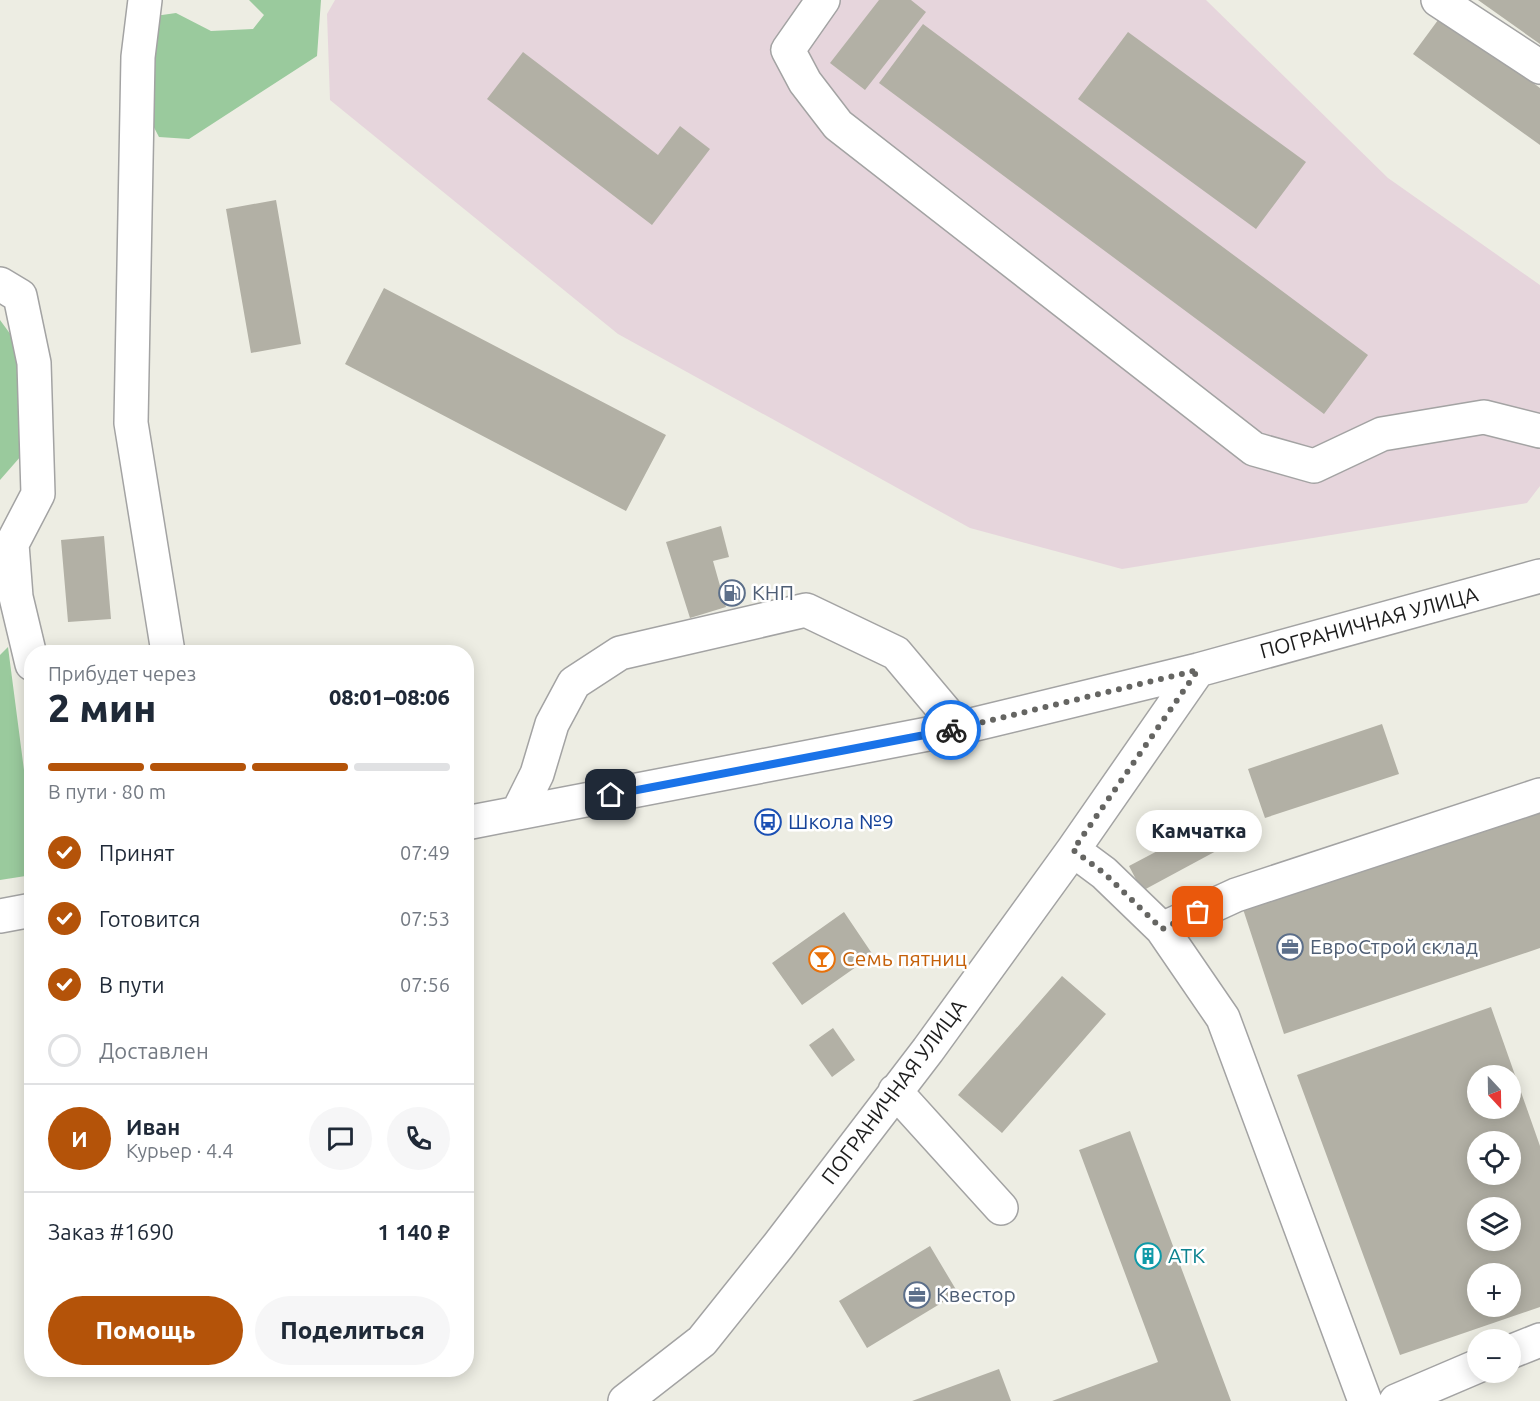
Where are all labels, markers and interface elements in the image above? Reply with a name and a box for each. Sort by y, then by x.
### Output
fuel station icon: КНП [717,578,747,608]
place label: КНП [752,580,794,604]
street label: ПОГРАНИЧНАЯ УЛИЦА [1257,581,1481,663]
text: Прибудет через [48,662,196,685]
text: 08:01–08:06 [329,684,450,709]
text: 2 мин [48,686,156,729]
courier [921,700,981,760]
icon: bike [935,714,968,747]
pin [585,769,636,820]
icon: home [594,778,627,811]
text: В пути · 80 m [48,780,166,803]
bus stop icon: Школа №9 [753,807,783,837]
place label: Школа №9 [788,809,894,833]
callout: Камчатка [1135,810,1261,852]
text: Камчатка [1151,819,1247,842]
icon: check [48,836,81,869]
text: Принят [99,840,175,865]
text: 07:49 [400,841,450,864]
pin [1172,886,1223,937]
icon: bag [1181,895,1214,928]
icon: check [48,902,81,935]
text: Готовится [99,906,200,931]
text: 07:53 [400,907,450,930]
office icon: ЕвроСтрой склад [1275,932,1305,962]
place label: ЕвроСтрой склад [1310,934,1478,958]
bar icon: Семь пятниц [807,944,837,974]
place label: Семь пятниц [842,946,967,970]
icon: check [48,968,81,1001]
text: В пути [99,972,165,997]
text: 07:56 [400,973,450,996]
street label: ПОГРАНИЧНАЯ УЛИЦА [816,994,971,1188]
text: Доставлен [99,1038,209,1063]
north arrow [1467,1065,1521,1119]
map controls [1467,1065,1521,1383]
button: chat [309,1107,372,1170]
button: phone [387,1107,450,1170]
text: Иван [126,1114,180,1139]
text: И [71,1126,88,1151]
button: locate [1467,1131,1521,1185]
text: Курьер · 4.4 [126,1139,233,1162]
button: layers [1467,1197,1521,1251]
text: Заказ #1690 [48,1219,174,1244]
text: 1 140 ₽ [378,1219,450,1244]
building icon: АТК [1133,1241,1163,1271]
place label: АТК [1168,1243,1205,1267]
button: + [1467,1263,1521,1317]
office icon: Квестор [902,1280,932,1310]
place label: Квестор [936,1282,1016,1306]
button: Помощь [48,1296,243,1365]
button: Поделиться [255,1296,450,1365]
button: − [1467,1329,1521,1383]

